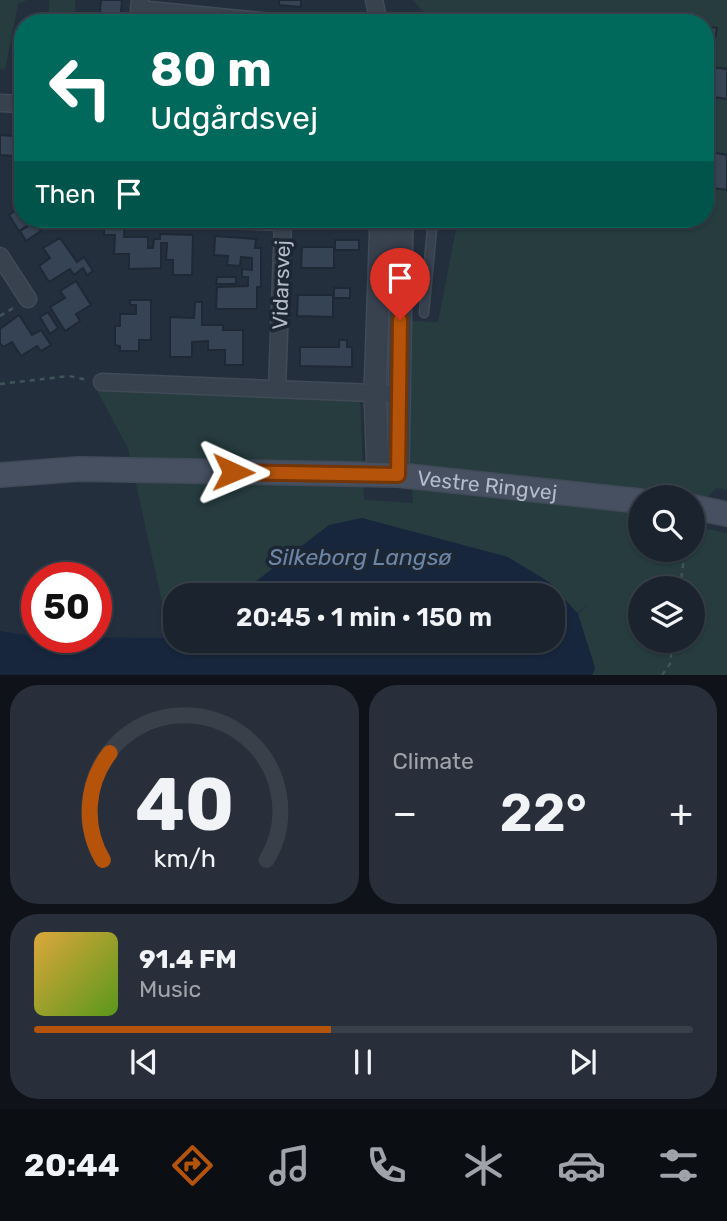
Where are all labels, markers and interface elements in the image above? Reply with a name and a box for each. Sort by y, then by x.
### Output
text: 80 m [150,40,272,98]
icon: left [35,42,126,133]
text: Udgårdsvej [150,99,318,137]
icon: arrive [110,175,148,213]
text: Then [35,179,96,210]
street label: Vidarsvej [267,240,295,330]
pin [370,248,430,320]
icon: arrive [381,259,419,297]
position arrow [196,435,270,509]
street label: Vestre Ringvej [416,465,558,505]
map controls [628,485,705,653]
button: search [628,485,705,562]
water label: Silkeborg Langsø [268,543,452,571]
speed limit sign: 50 [21,562,112,653]
button: layers [628,576,705,653]
text: 20:45 · 1 min · 150 m [236,602,492,633]
text: Climate [393,747,474,775]
text: 40 [135,763,234,849]
text: 22° [500,782,587,844]
text: − [393,790,417,836]
text: + [669,790,693,836]
text: km/h [153,844,215,873]
text: 91.4 FM [139,944,237,975]
text: Music [139,975,201,1003]
icon: previous [125,1043,163,1081]
icon: pause [344,1043,382,1081]
icon: next [564,1043,602,1081]
icon: directions [168,1141,217,1190]
icon: music [265,1141,314,1190]
icon: phone [362,1141,411,1190]
icon: climate [459,1141,508,1190]
icon: car [557,1141,606,1190]
icon: filters [654,1141,703,1190]
text: 20:44 [24,1146,120,1184]

